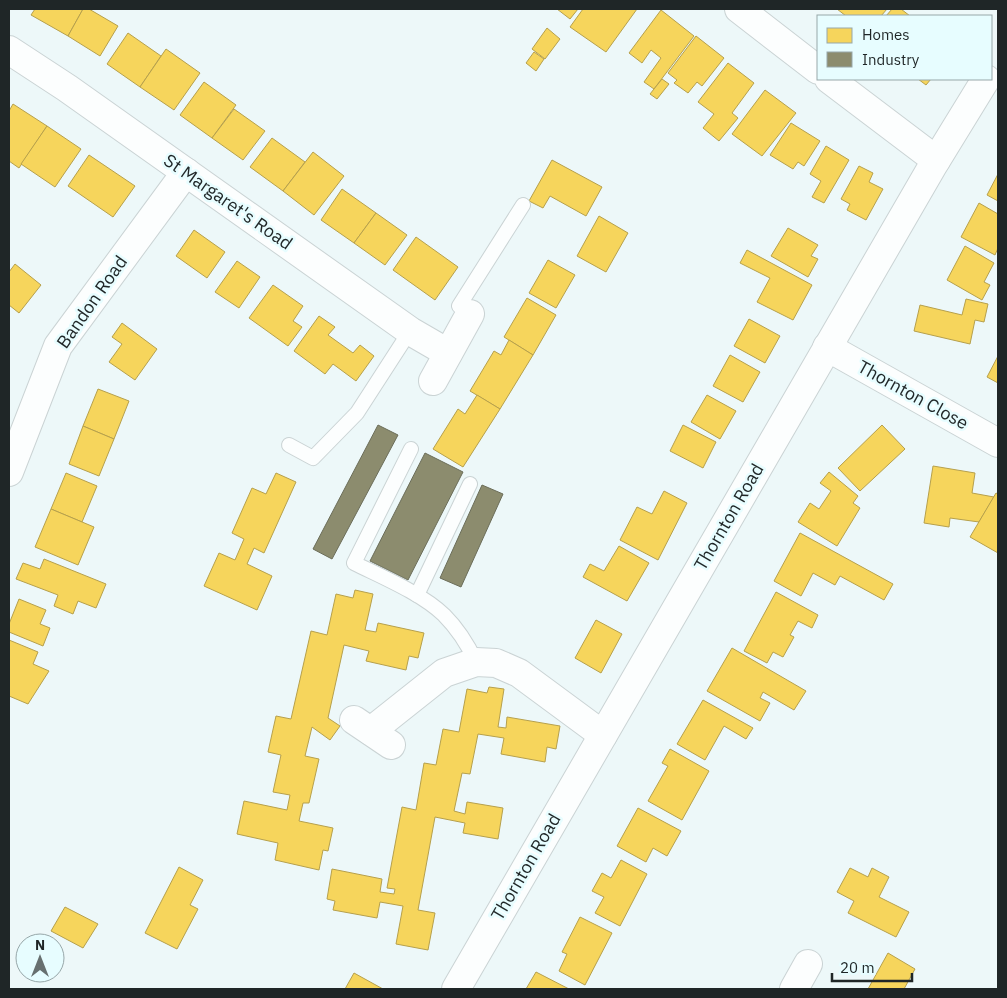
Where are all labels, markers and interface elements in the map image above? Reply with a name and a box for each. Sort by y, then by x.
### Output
legend [817,15,992,80]
text: Homes [862,25,910,44]
text: Industry [862,50,920,69]
street label: St Margaret's Road [159,149,297,255]
street label: Bandon Road [51,251,132,353]
street label: Thornton Close [854,355,973,435]
street label: Thornton Road [689,459,768,574]
street label: Thornton Road [486,809,565,924]
north arrow [15,933,65,983]
text: N [35,936,45,954]
scale bar [832,950,912,982]
text: 20 m [840,958,875,977]

